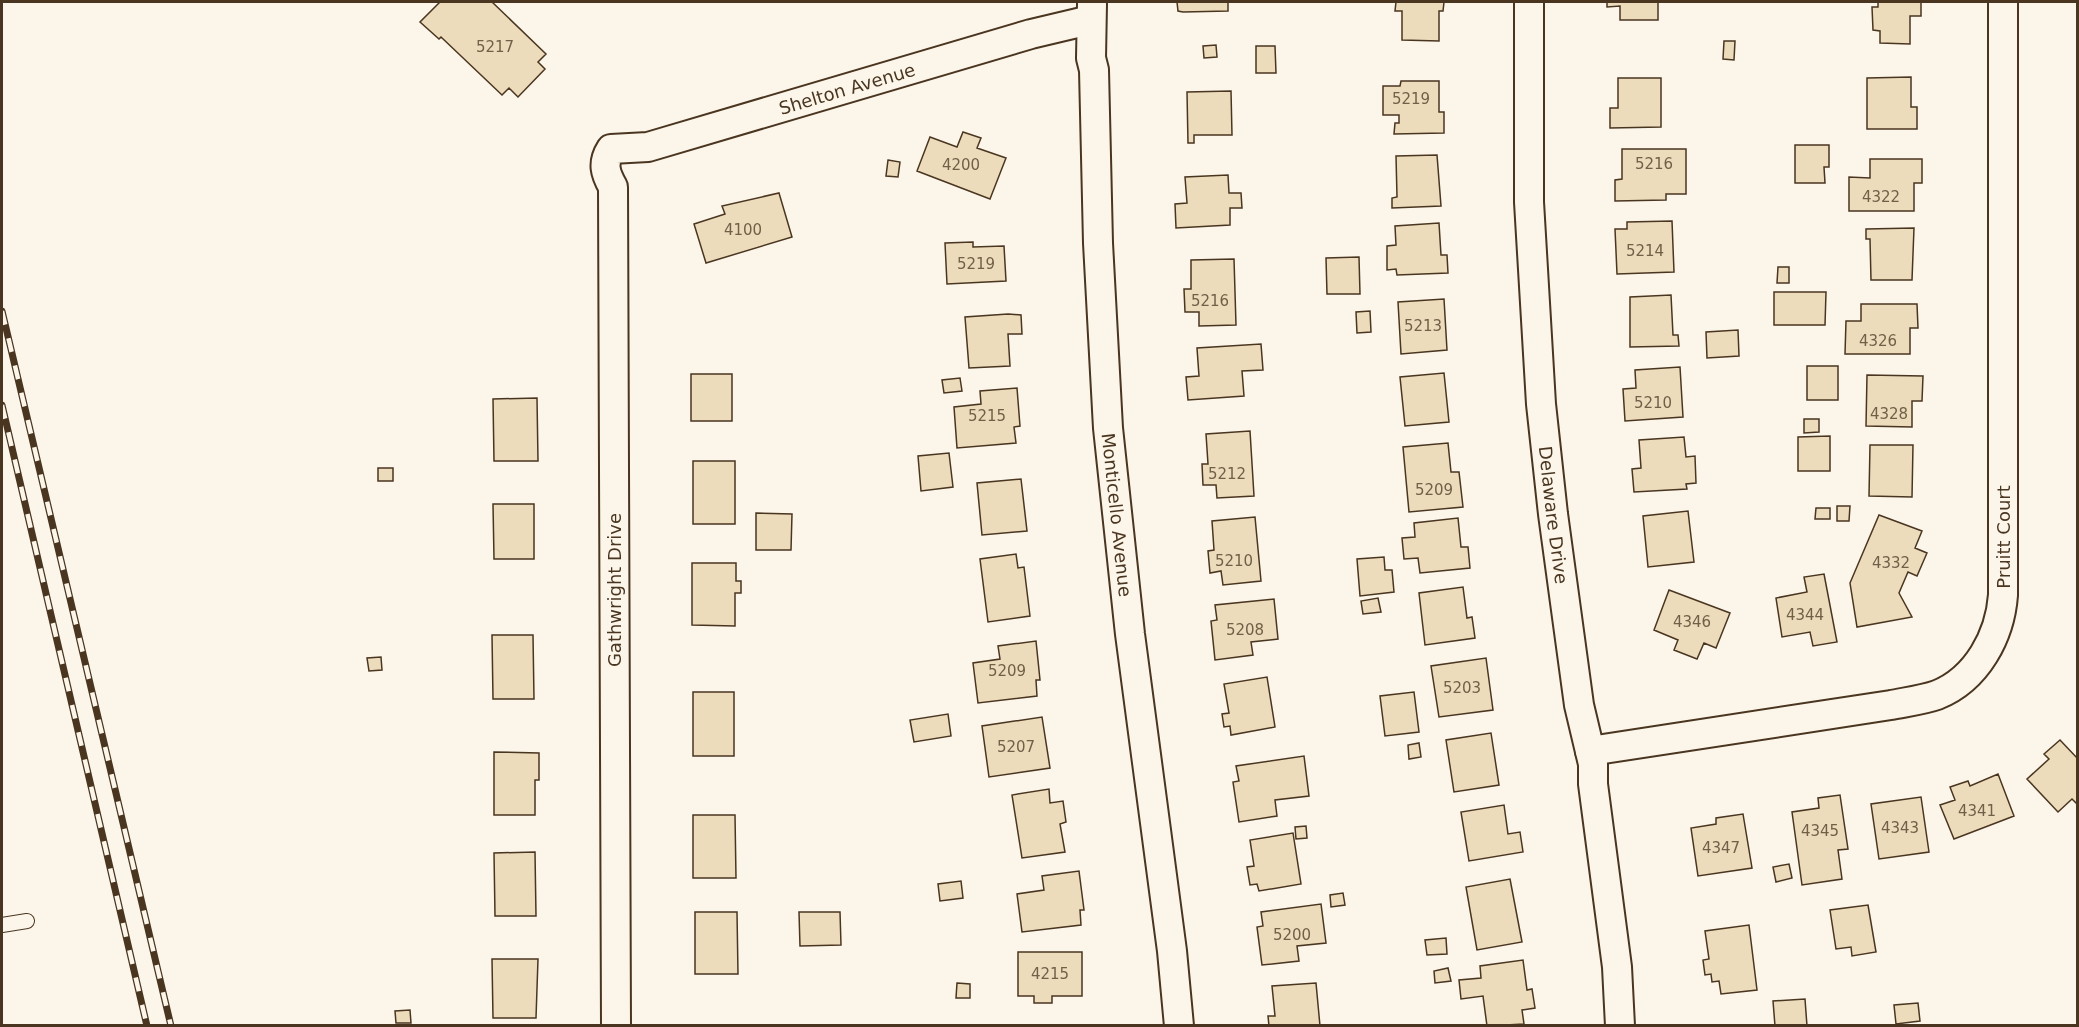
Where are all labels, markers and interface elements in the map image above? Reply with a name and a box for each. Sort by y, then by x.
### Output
house number: 5217 [476,38,514,56]
street label: Shelton Avenue [776,58,917,118]
house number: 5219 [1392,90,1430,108]
house number: 5216 [1635,155,1673,173]
house number: 4200 [942,156,980,174]
house number: 4322 [1862,188,1900,206]
house number: 4100 [724,221,762,239]
house number: 5214 [1626,242,1664,260]
house number: 5219 [957,255,995,273]
house number: 5216 [1191,292,1229,310]
house number: 5213 [1404,317,1442,335]
house number: 4326 [1859,332,1897,350]
house number: 5210 [1634,394,1672,412]
house number: 4328 [1870,405,1908,423]
house number: 5215 [968,407,1006,425]
street label: Monticello Avenue [1098,432,1136,598]
street label: Delaware Drive [1535,445,1573,585]
house number: 5212 [1208,465,1246,483]
house number: 5209 [1415,481,1453,499]
street label: Pruitt Court [1993,485,2014,589]
street label: Gathwright Drive [604,513,625,667]
house number: 5210 [1215,552,1253,570]
house number: 4332 [1872,554,1910,572]
house number: 4344 [1786,606,1824,624]
house number: 4346 [1673,613,1711,631]
house number: 5208 [1226,621,1264,639]
house number: 5209 [988,662,1026,680]
house number: 5203 [1443,679,1481,697]
house number: 5207 [997,738,1035,756]
house number: 4341 [1958,802,1996,820]
house number: 4343 [1881,819,1919,837]
house number: 4345 [1801,822,1839,840]
house number: 4347 [1702,839,1740,857]
house number: 5200 [1273,926,1311,944]
house number: 4215 [1031,965,1069,983]

